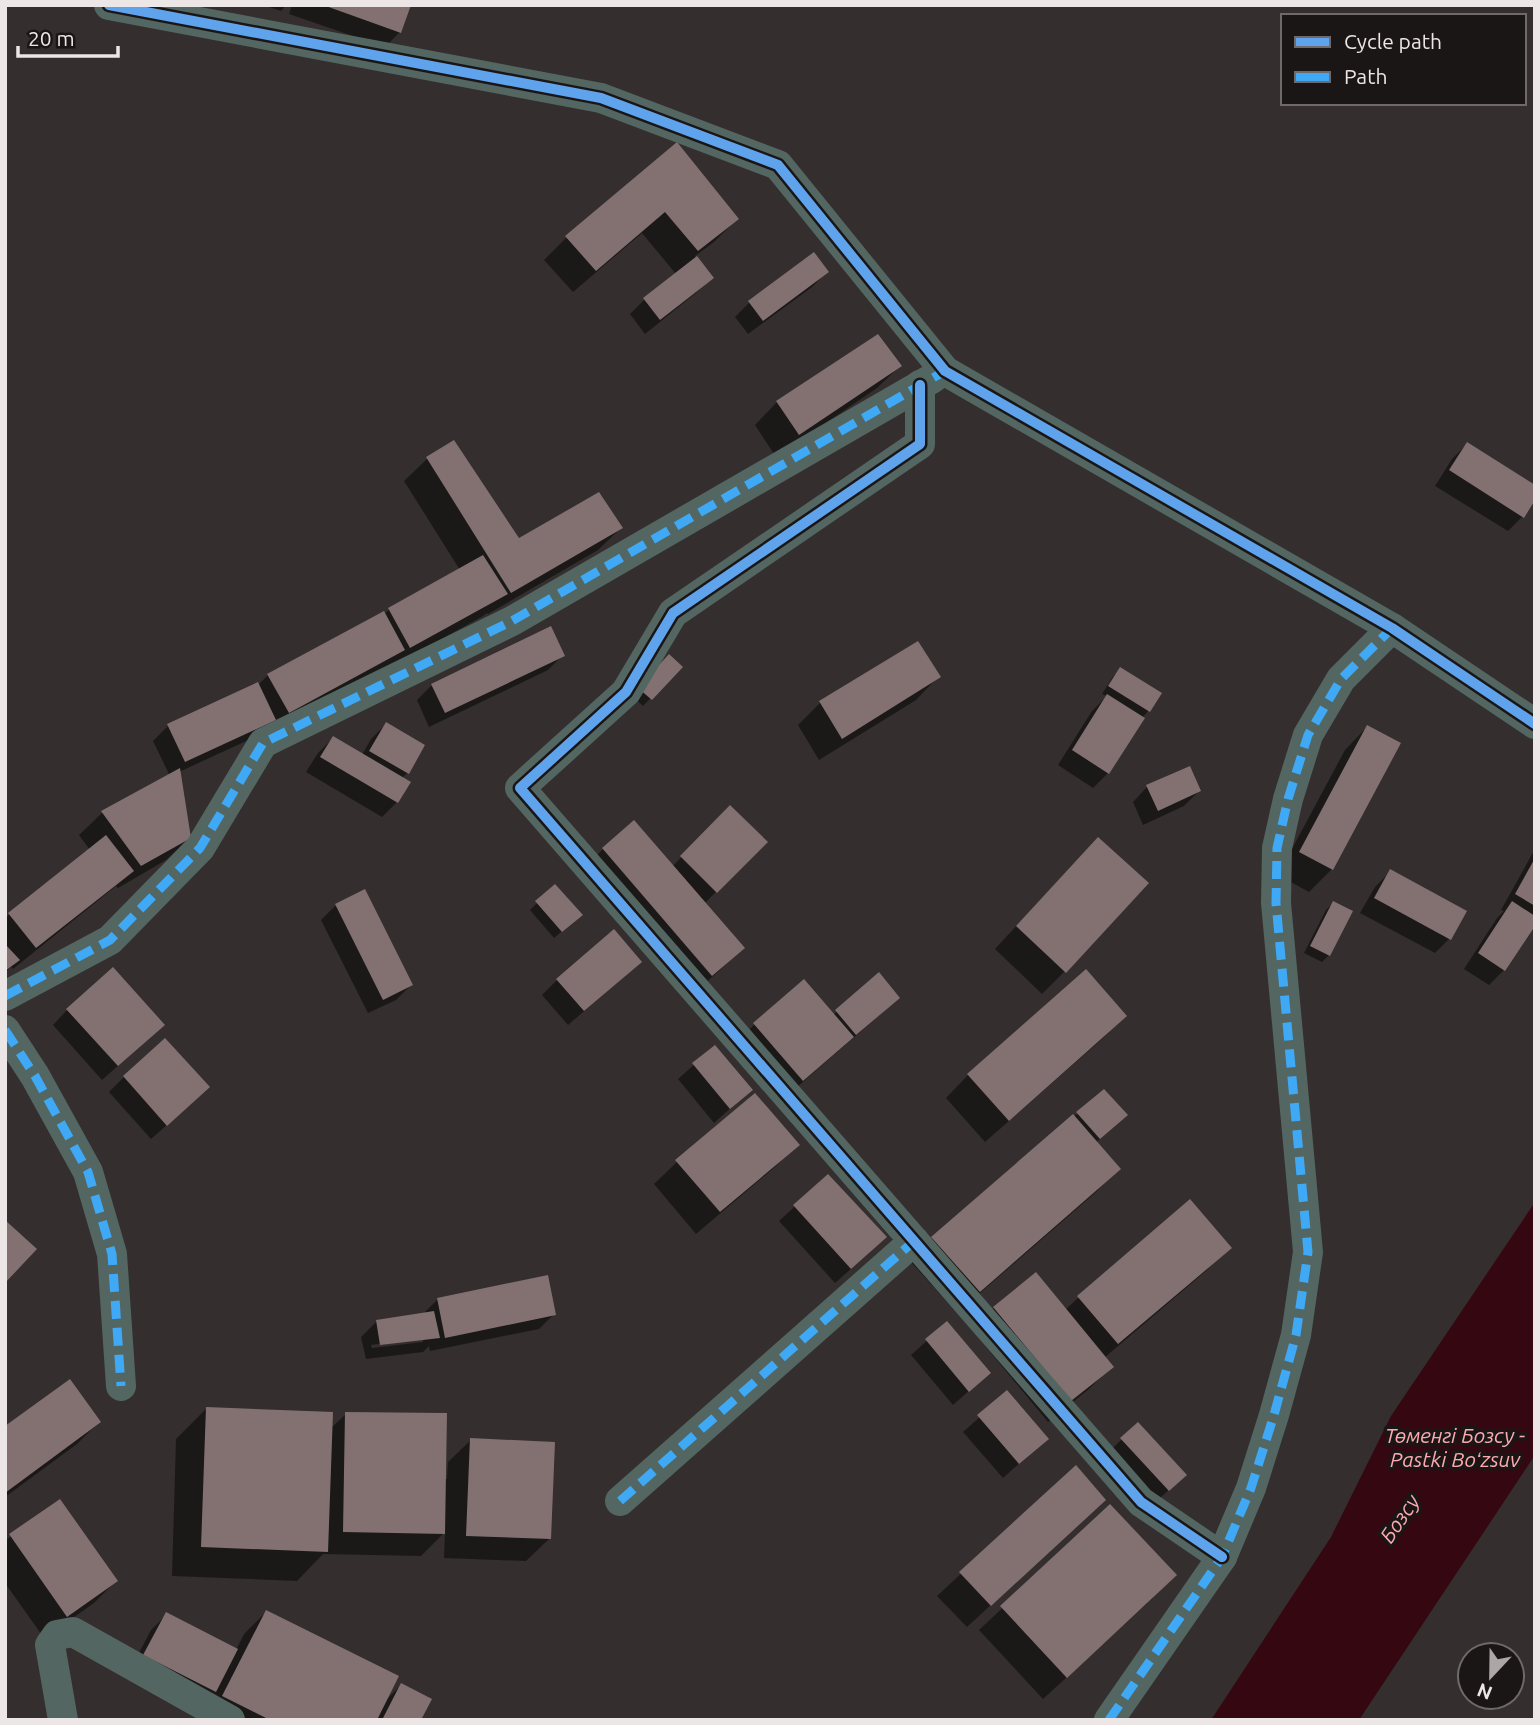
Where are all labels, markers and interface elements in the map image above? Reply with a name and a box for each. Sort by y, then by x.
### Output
scale bar [18,14,117,58]
legend [1281,14,1526,105]
text: 20 m [28,26,75,50]
text: Cycle path [1344,29,1442,53]
text: Path [1344,64,1387,88]
water label: Төменгі Бозсу - Pastki Boʻzsuv [1385,1423,1525,1471]
water label: Бозсу [1374,1489,1425,1547]
north arrow [1456,1641,1526,1711]
text: N [1474,1679,1495,1705]

